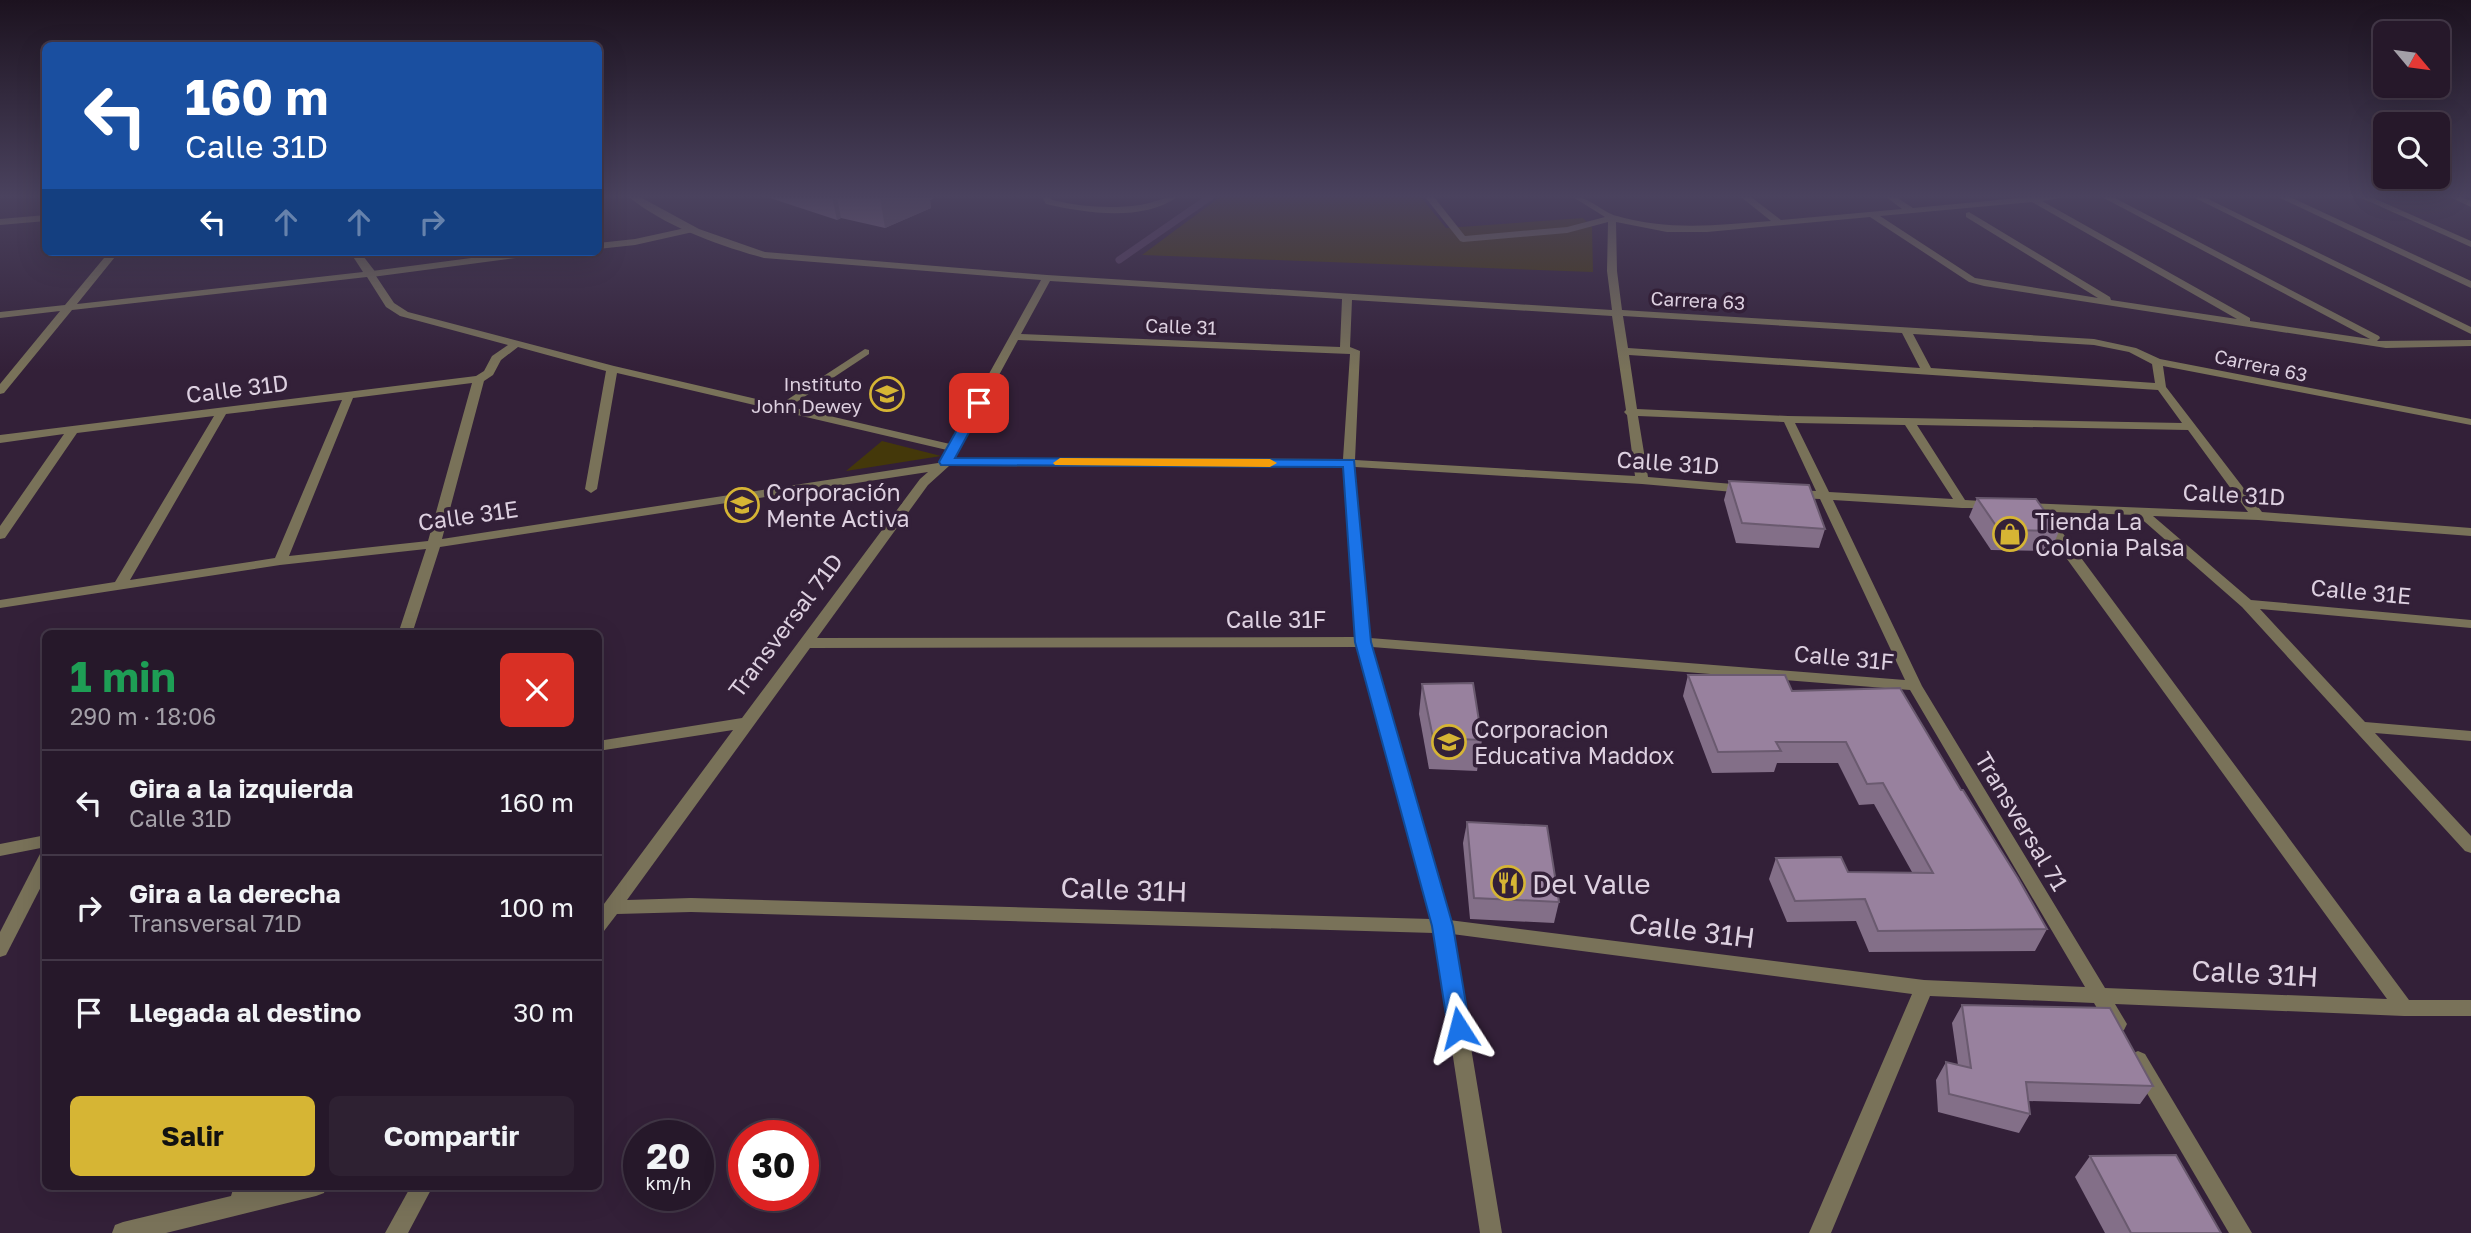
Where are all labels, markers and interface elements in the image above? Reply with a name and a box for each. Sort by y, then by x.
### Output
north arrow [2373,21,2450,98]
map controls [2373,21,2450,189]
text: 160 m [185,67,328,126]
icon: left [70,70,161,161]
button: search [2373,112,2450,189]
text: Calle 31D [185,127,328,165]
icon: left [194,203,232,241]
icon: ahead [267,203,305,241]
icon: ahead [340,203,378,241]
icon: right [413,203,451,241]
street label: Carrera 63 [1650,286,1746,314]
street label: Calle 31 [1145,313,1217,339]
street label: Carrera 63 [2212,344,2310,386]
street label: Calle 31D [184,368,290,408]
place label: Instituto John Dewey [751,372,862,417]
pin [949,373,1009,433]
school or university icon: Instituto John Dewey [868,375,906,413]
icon: arrive [960,384,998,422]
street label: Calle 31D [1616,444,1720,480]
street label: Calle 31D [2182,477,2286,511]
place label: Corporación Mente Activa [766,478,910,532]
school or university icon: Corporación Mente Activa [723,486,761,524]
street label: Calle 31E [416,494,520,536]
place label: Tienda La Colonia Palsa [2035,507,2185,561]
shop icon: Tienda La Colonia Palsa [1991,515,2029,553]
street label: Transversal 71D [722,548,848,702]
street label: Calle 31E [2310,573,2412,609]
street label: Calle 31F [1226,605,1326,633]
street label: Calle 31F [1793,639,1895,675]
text: 1 min [70,651,176,701]
button: close [500,653,574,727]
text: 290 m · 18:06 [70,702,216,730]
place label: Corporacion Educativa Maddox [1474,715,1675,769]
school or university icon: Corporacion Educativa Maddox [1430,723,1468,761]
street label: Transversal 71 [1970,747,2074,895]
text: Gira a la izquierda [129,773,353,804]
icon: left [70,784,108,822]
text: 160 m [500,787,574,818]
text: Calle 31D [129,804,232,832]
restaurant icon: Del Valle [1489,864,1527,902]
place label: Del Valle [1532,867,1651,900]
street label: Calle 31H [1060,870,1188,908]
text: Gira a la derecha [129,878,341,909]
icon: right [70,889,108,927]
text: 100 m [500,892,574,923]
street label: Calle 31H [1627,906,1757,954]
text: Transversal 71D [129,909,302,937]
street label: Calle 31H [2191,953,2319,993]
position arrow [1422,991,1496,1065]
icon: arrive [70,994,108,1032]
text: Llegada al destino [129,997,361,1028]
text: 30 m [513,997,574,1028]
button: Salir [70,1096,315,1176]
button: Compartir [329,1096,574,1176]
speed limit sign: 30 [728,1120,819,1211]
text: 20 [646,1135,691,1177]
text: km/h [646,1172,691,1194]

